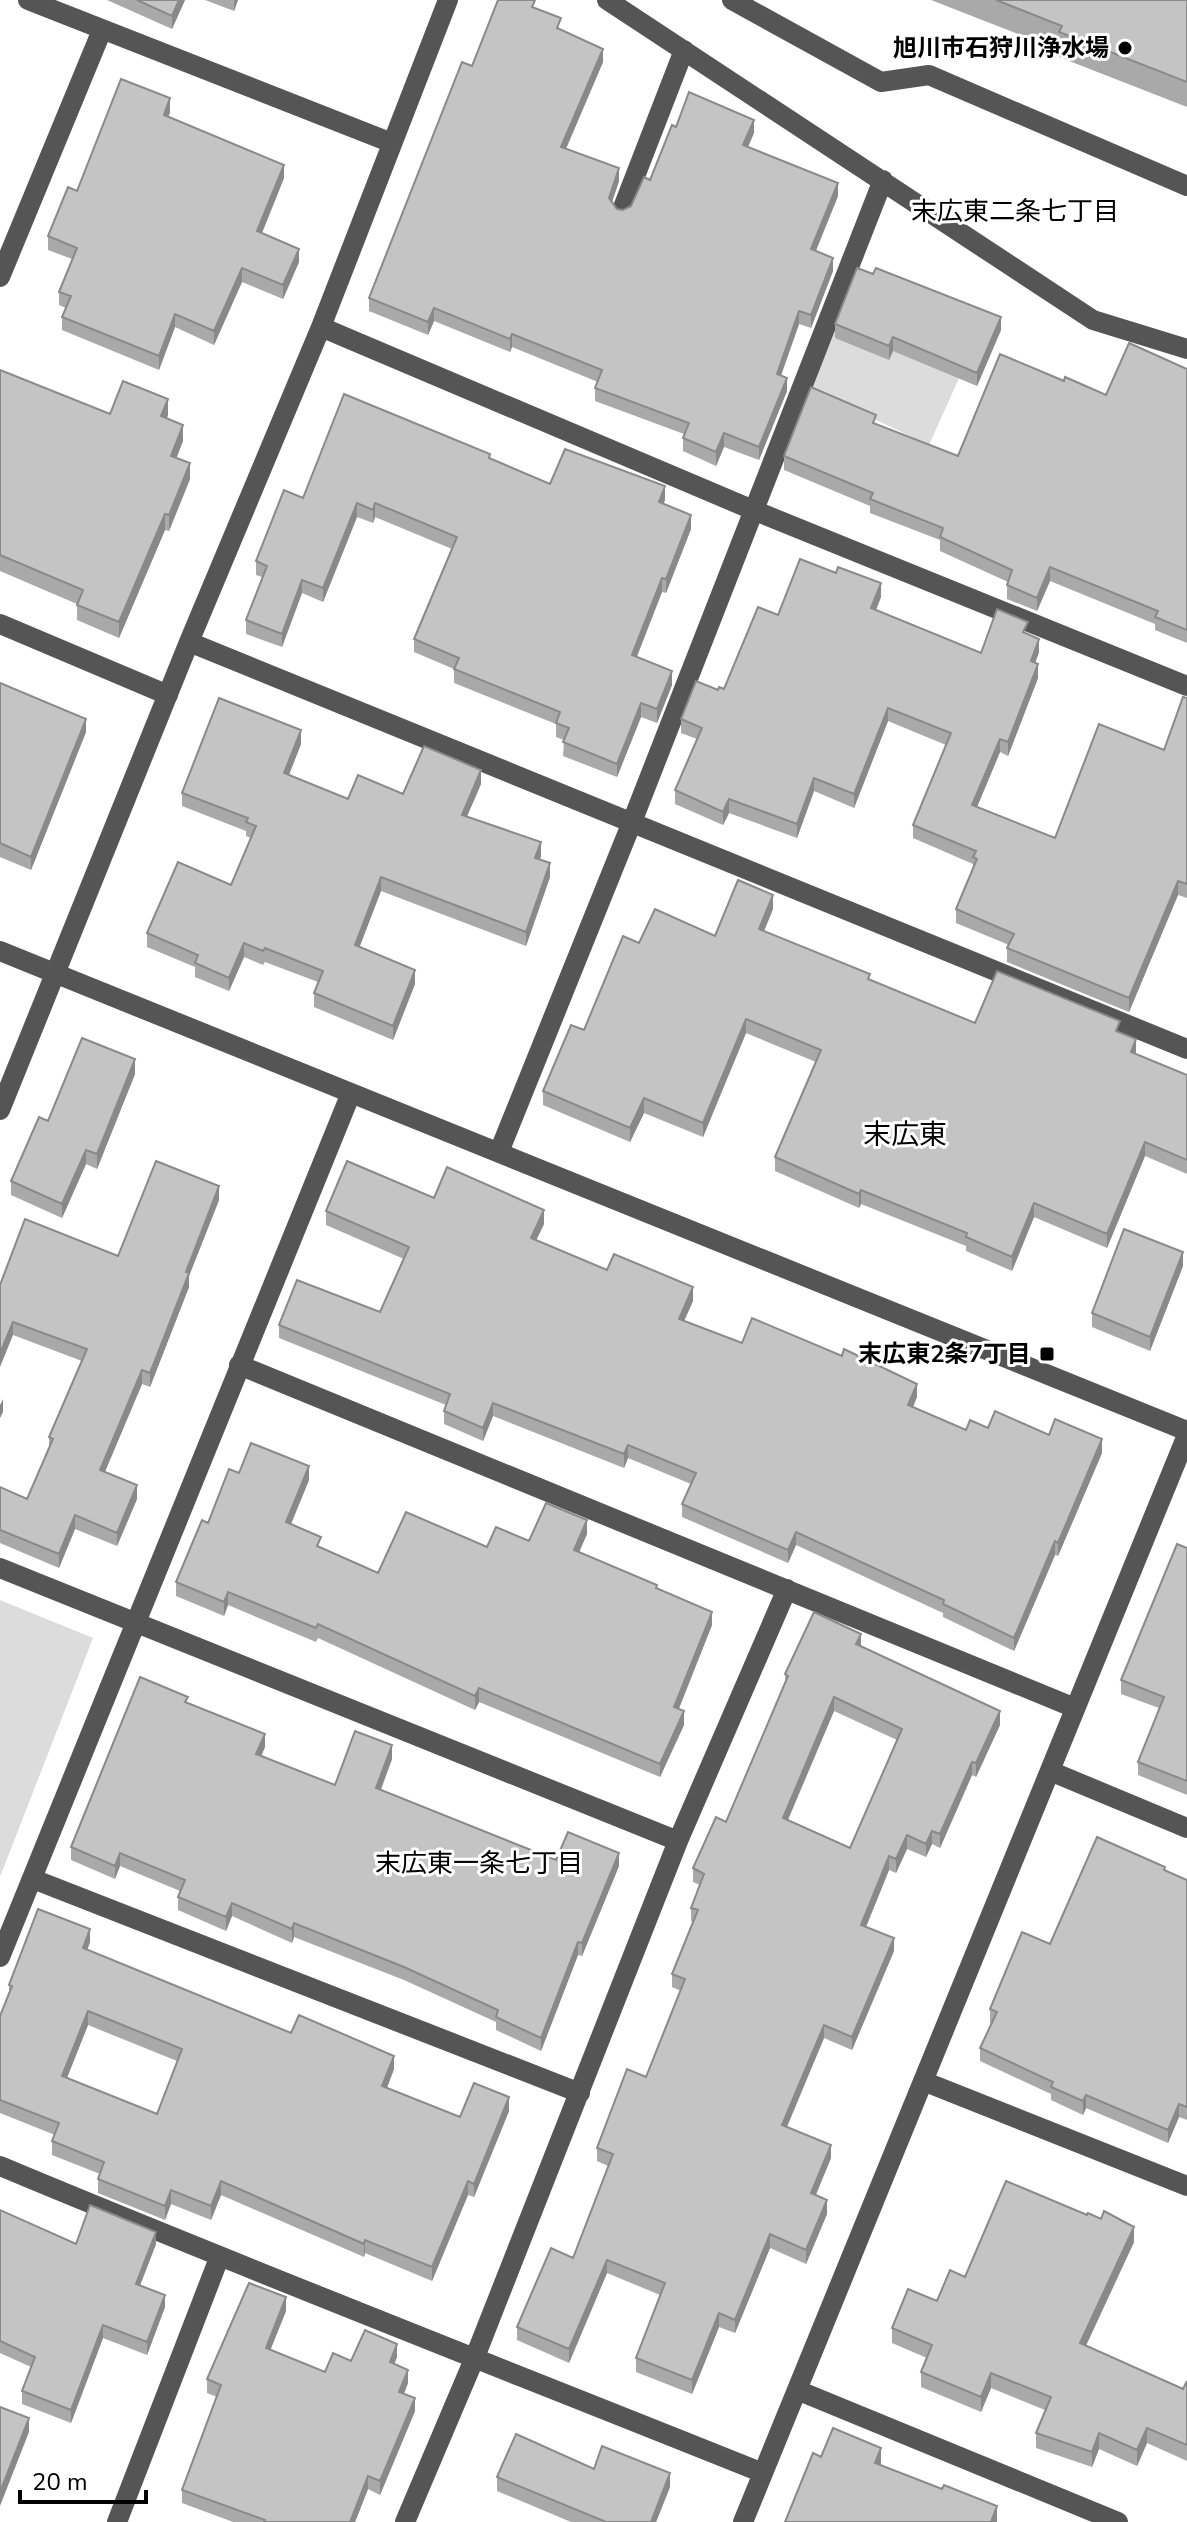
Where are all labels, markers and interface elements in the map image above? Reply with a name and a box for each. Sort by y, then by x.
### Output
place label: 旭川市石狩川浄水場 [893,32,1109,64]
marker: 旭川市石狩川浄水場 [1116,39,1134,57]
district label: 末広東二条七丁目 [911,194,1119,229]
district label: 末広東 [863,1116,947,1154]
place label: 末広東2条7丁目 [858,1338,1031,1370]
marker: 末広東2条7丁目 [1038,1345,1056,1363]
district label: 末広東一条七丁目 [375,1846,583,1881]
scale bar [20,2454,146,2504]
text: 20 m [32,2466,88,2498]

